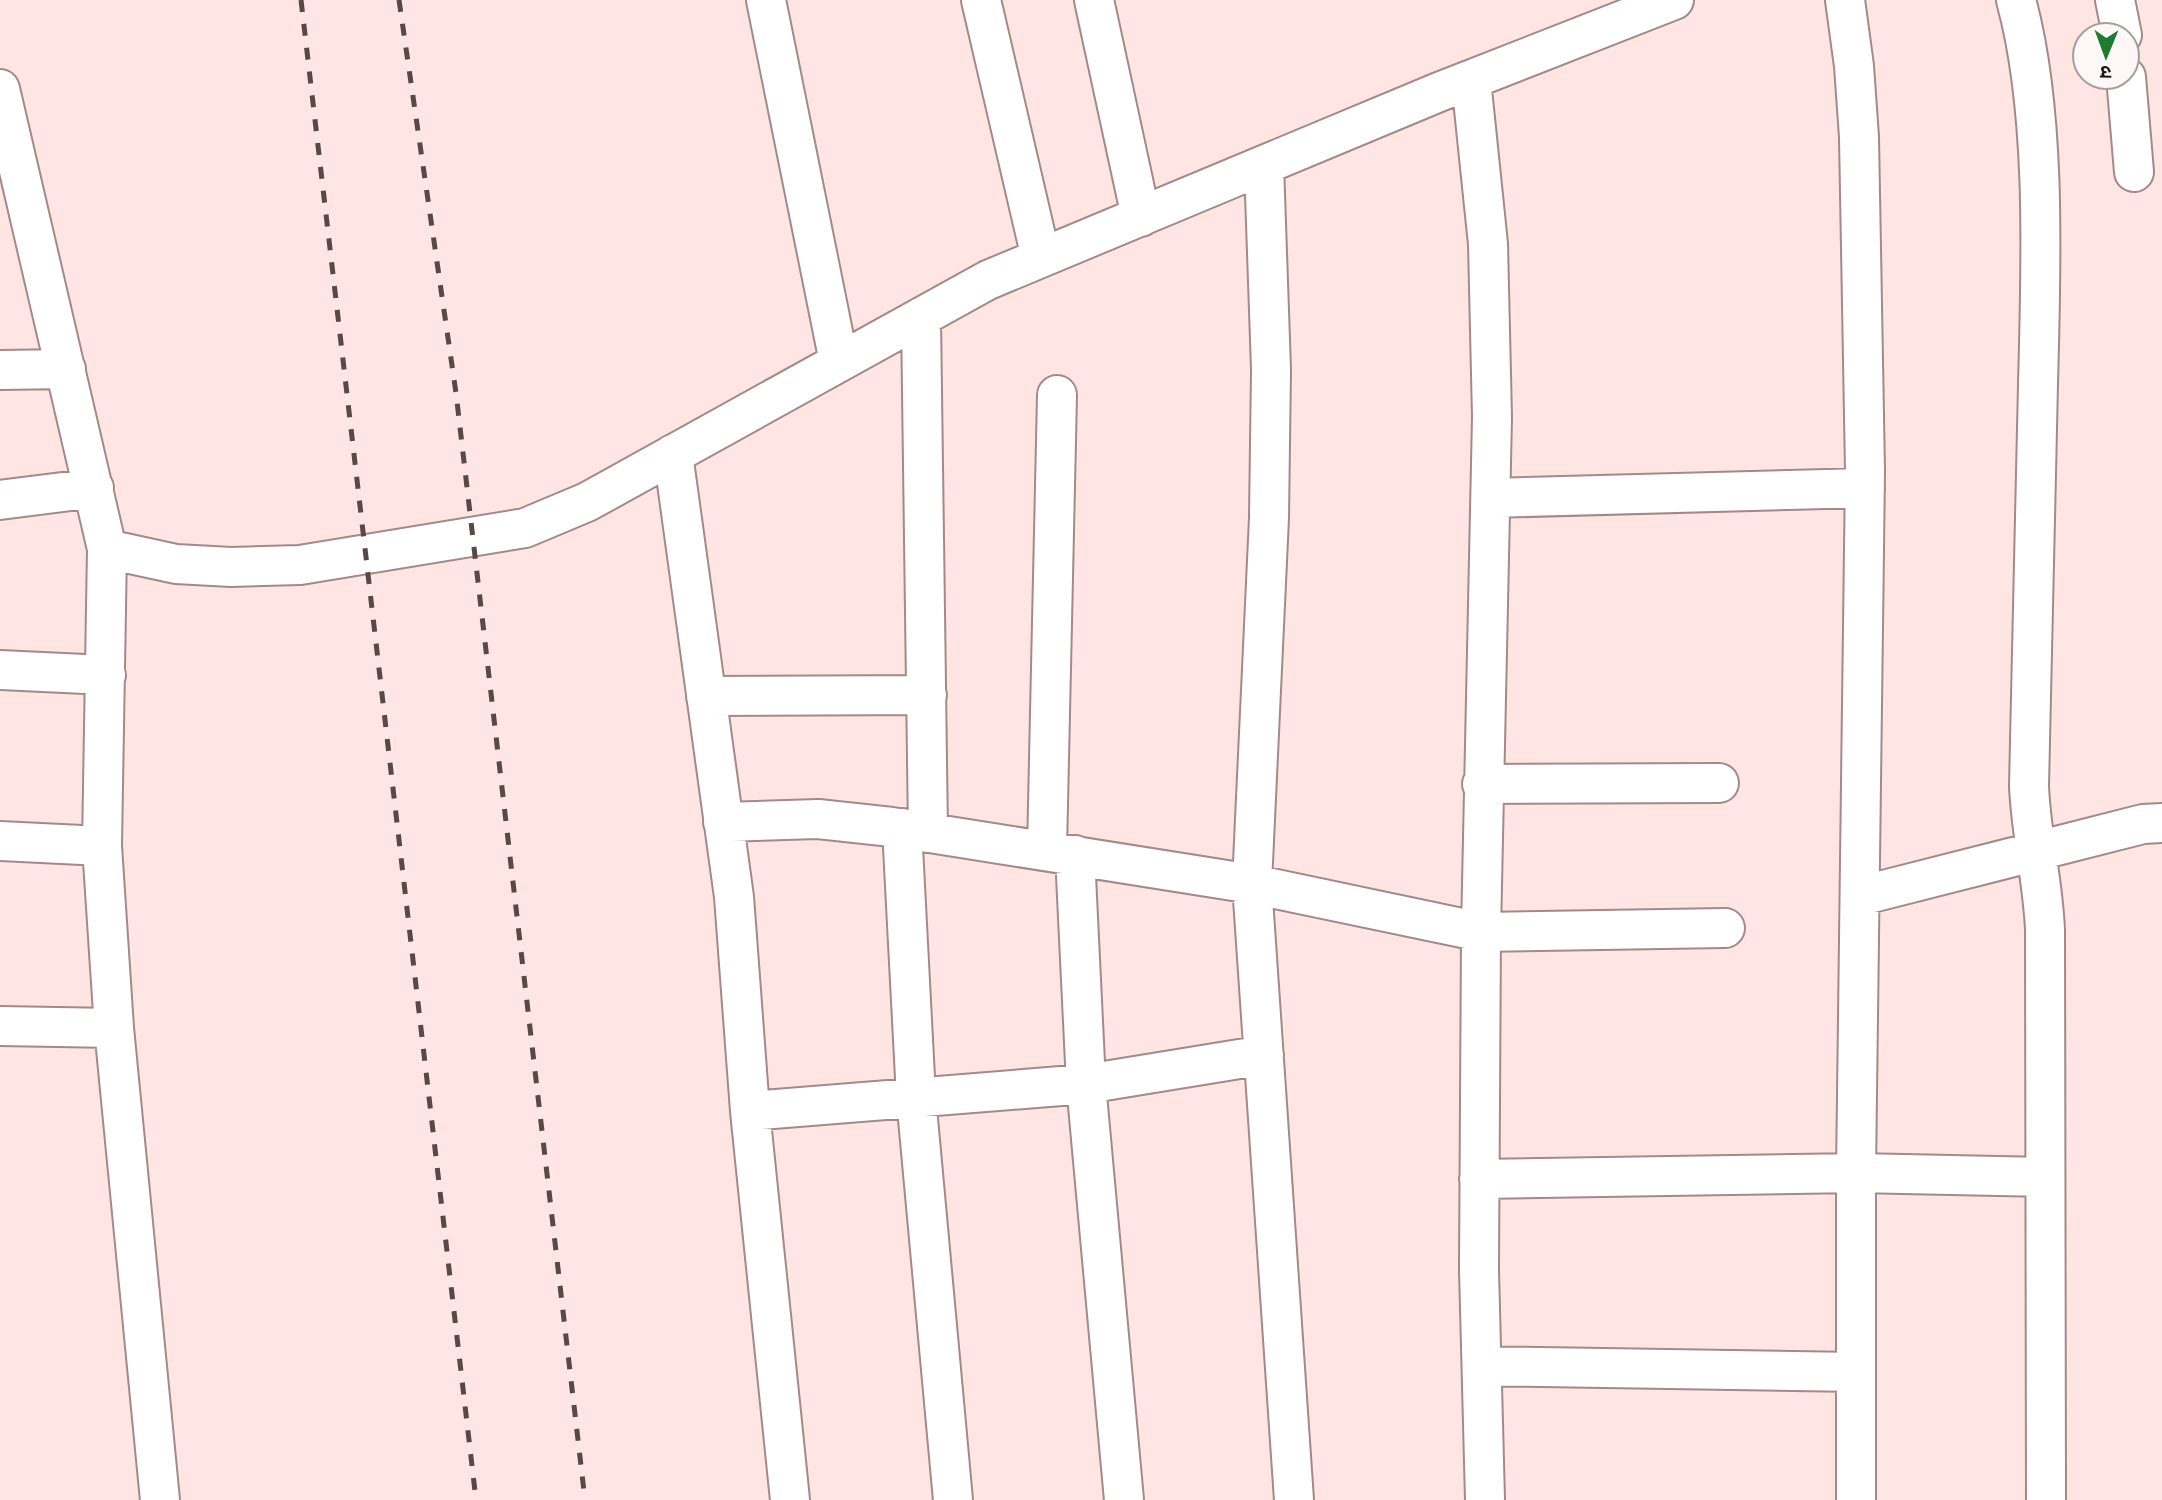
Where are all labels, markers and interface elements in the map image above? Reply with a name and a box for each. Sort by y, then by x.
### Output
north arrow [2071,21,2141,91]
text: उ [2099,61,2111,84]

